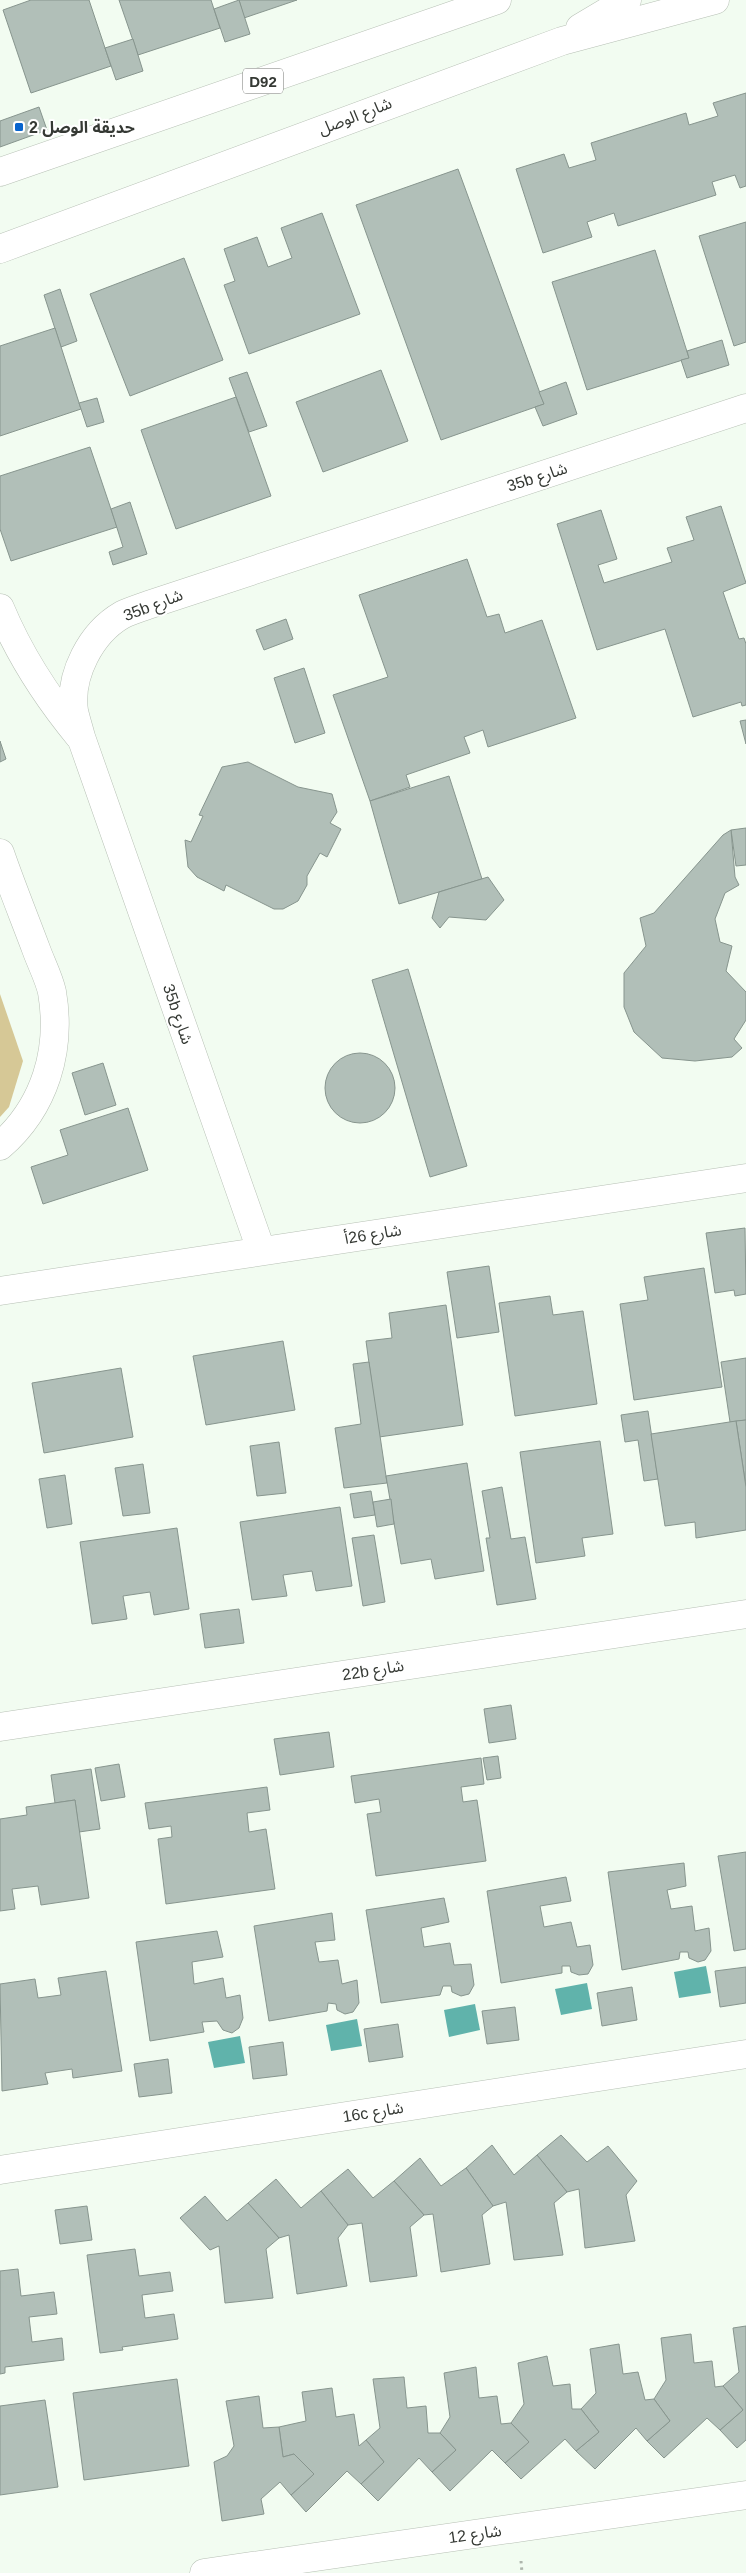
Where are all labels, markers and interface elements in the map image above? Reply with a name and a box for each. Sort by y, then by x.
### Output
road number: D92 [243,68,283,94]
street label: شارع الوصل [316,94,396,142]
place label: حديقة الوصل 2 [29,118,135,137]
marker: حديقة الوصل 2 [13,121,25,133]
street label: 35b شارع [505,459,571,499]
street label: 35b شارع [121,586,187,628]
street label: 35b شارع [156,982,196,1048]
street label: شارع 26أ [343,1220,403,1251]
street label: 22b شارع [341,1657,406,1687]
street label: 16c شارع [341,2099,405,2129]
street label: شارع 12 [447,2522,503,2550]

